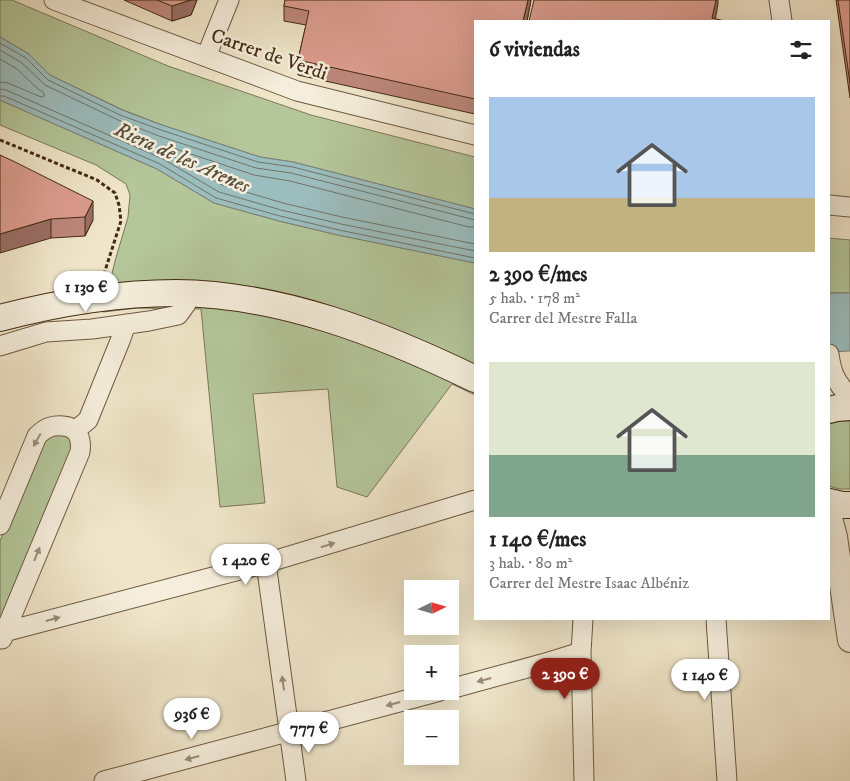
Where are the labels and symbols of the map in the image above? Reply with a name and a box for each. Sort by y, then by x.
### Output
street label: Carrer de Verdi [207,23,331,87]
water label: Riera de les Arenes [109,116,254,200]
pin: 1 130 € [40,270,132,313]
one-way arrow [33,432,41,447]
one-way arrow [320,540,335,548]
pin: 1 420 € [200,544,292,586]
one-way arrow [34,547,42,561]
north arrow [404,580,459,635]
one-way arrow [45,615,60,623]
pin: 2 390 € [519,658,611,700]
pin: 1 140 € [659,658,751,701]
one-way arrow [279,675,287,691]
one-way arrow [476,676,491,684]
pin: 936 € [157,698,227,740]
one-way arrow [386,700,401,708]
pin: 777 € [274,712,344,754]
one-way arrow [184,754,199,762]

